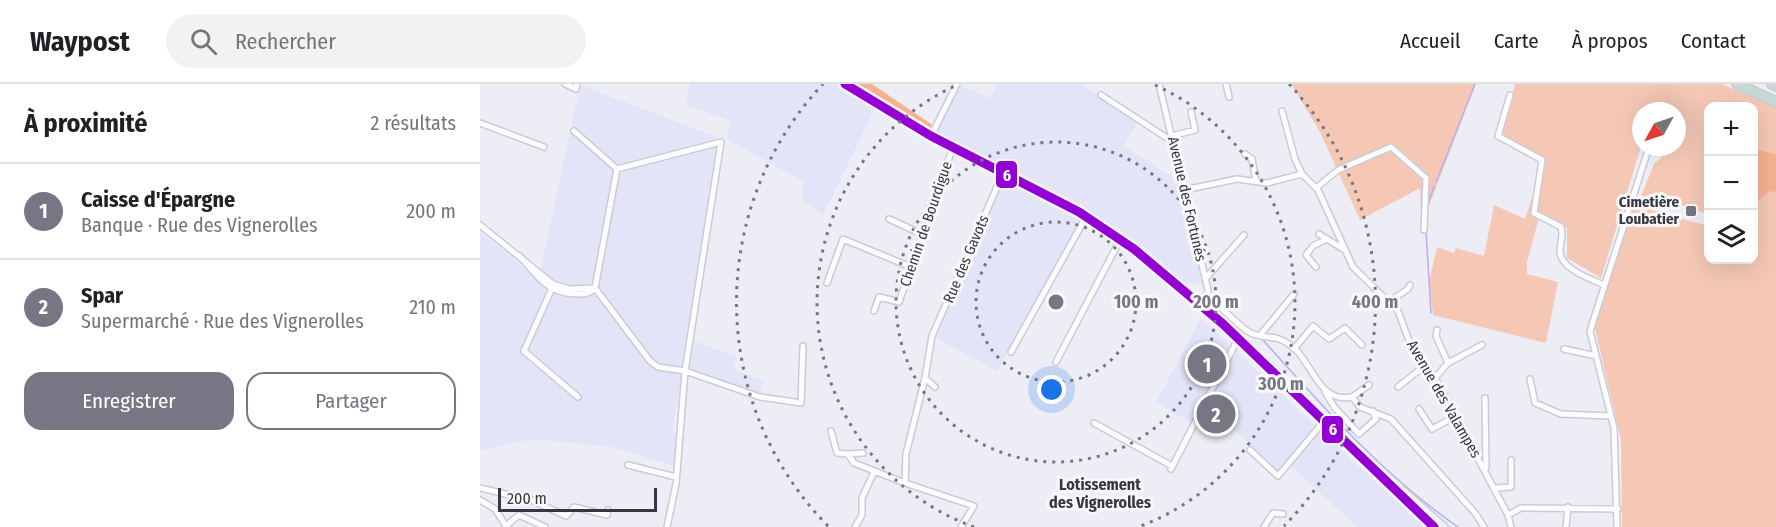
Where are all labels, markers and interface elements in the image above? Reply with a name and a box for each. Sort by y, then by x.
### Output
search box [166,14,586,68]
text: Waypost [30,25,130,58]
icon: search [187,25,220,58]
text: Rechercher [235,28,336,55]
text: Accueil [1400,28,1461,54]
text: Carte [1494,28,1539,54]
text: À propos [1572,28,1648,54]
text: Contact [1681,28,1746,54]
north arrow [1632,102,1686,156]
map controls [1704,102,1758,264]
button: + [1704,102,1758,156]
text: À proximité [24,108,147,139]
text: 2 résultats [371,111,456,135]
street label: Avenue des Fortunés [1164,135,1210,263]
button: − [1704,156,1758,210]
street label: Chemin de Bourdigue [896,159,956,289]
line badge: 6 [995,160,1018,189]
text: 6 [1003,166,1011,185]
text: Caisse d'Épargne [81,186,235,213]
place label: Cimetière Loubatier [1619,193,1680,228]
text: 1 [39,199,48,223]
text: 200 m [406,199,456,223]
marker: Cimetière Loubatier [1684,204,1698,218]
button: layers [1704,210,1758,264]
street label: Rue des Gavots [939,212,993,306]
text: Banque · Rue des Vignerolles [81,213,318,237]
text: Spar [81,282,123,309]
text: 100 m [1114,291,1158,313]
text: 200 m [1192,291,1239,313]
text: 400 m [1352,291,1398,313]
centre of rings [1046,292,1066,312]
text: 2 [39,295,48,319]
text: 210 m [409,295,456,319]
text: Supermarché · Rue des Vignerolles [81,309,364,333]
street label: Avenue des Valampes [1403,337,1485,461]
pin: 1 [1188,342,1226,386]
button: Enregistrer [24,372,234,430]
button: Partager [246,372,456,430]
text: 300 m [1257,373,1304,395]
your location [1037,375,1066,404]
pin: 2 [1196,392,1236,436]
line badge: 6 [1321,415,1344,444]
text: 6 [1329,420,1337,439]
district label: Lotissement des Vignerolles [1049,475,1151,512]
scale bar [498,485,657,512]
text: 200 m [507,489,547,508]

